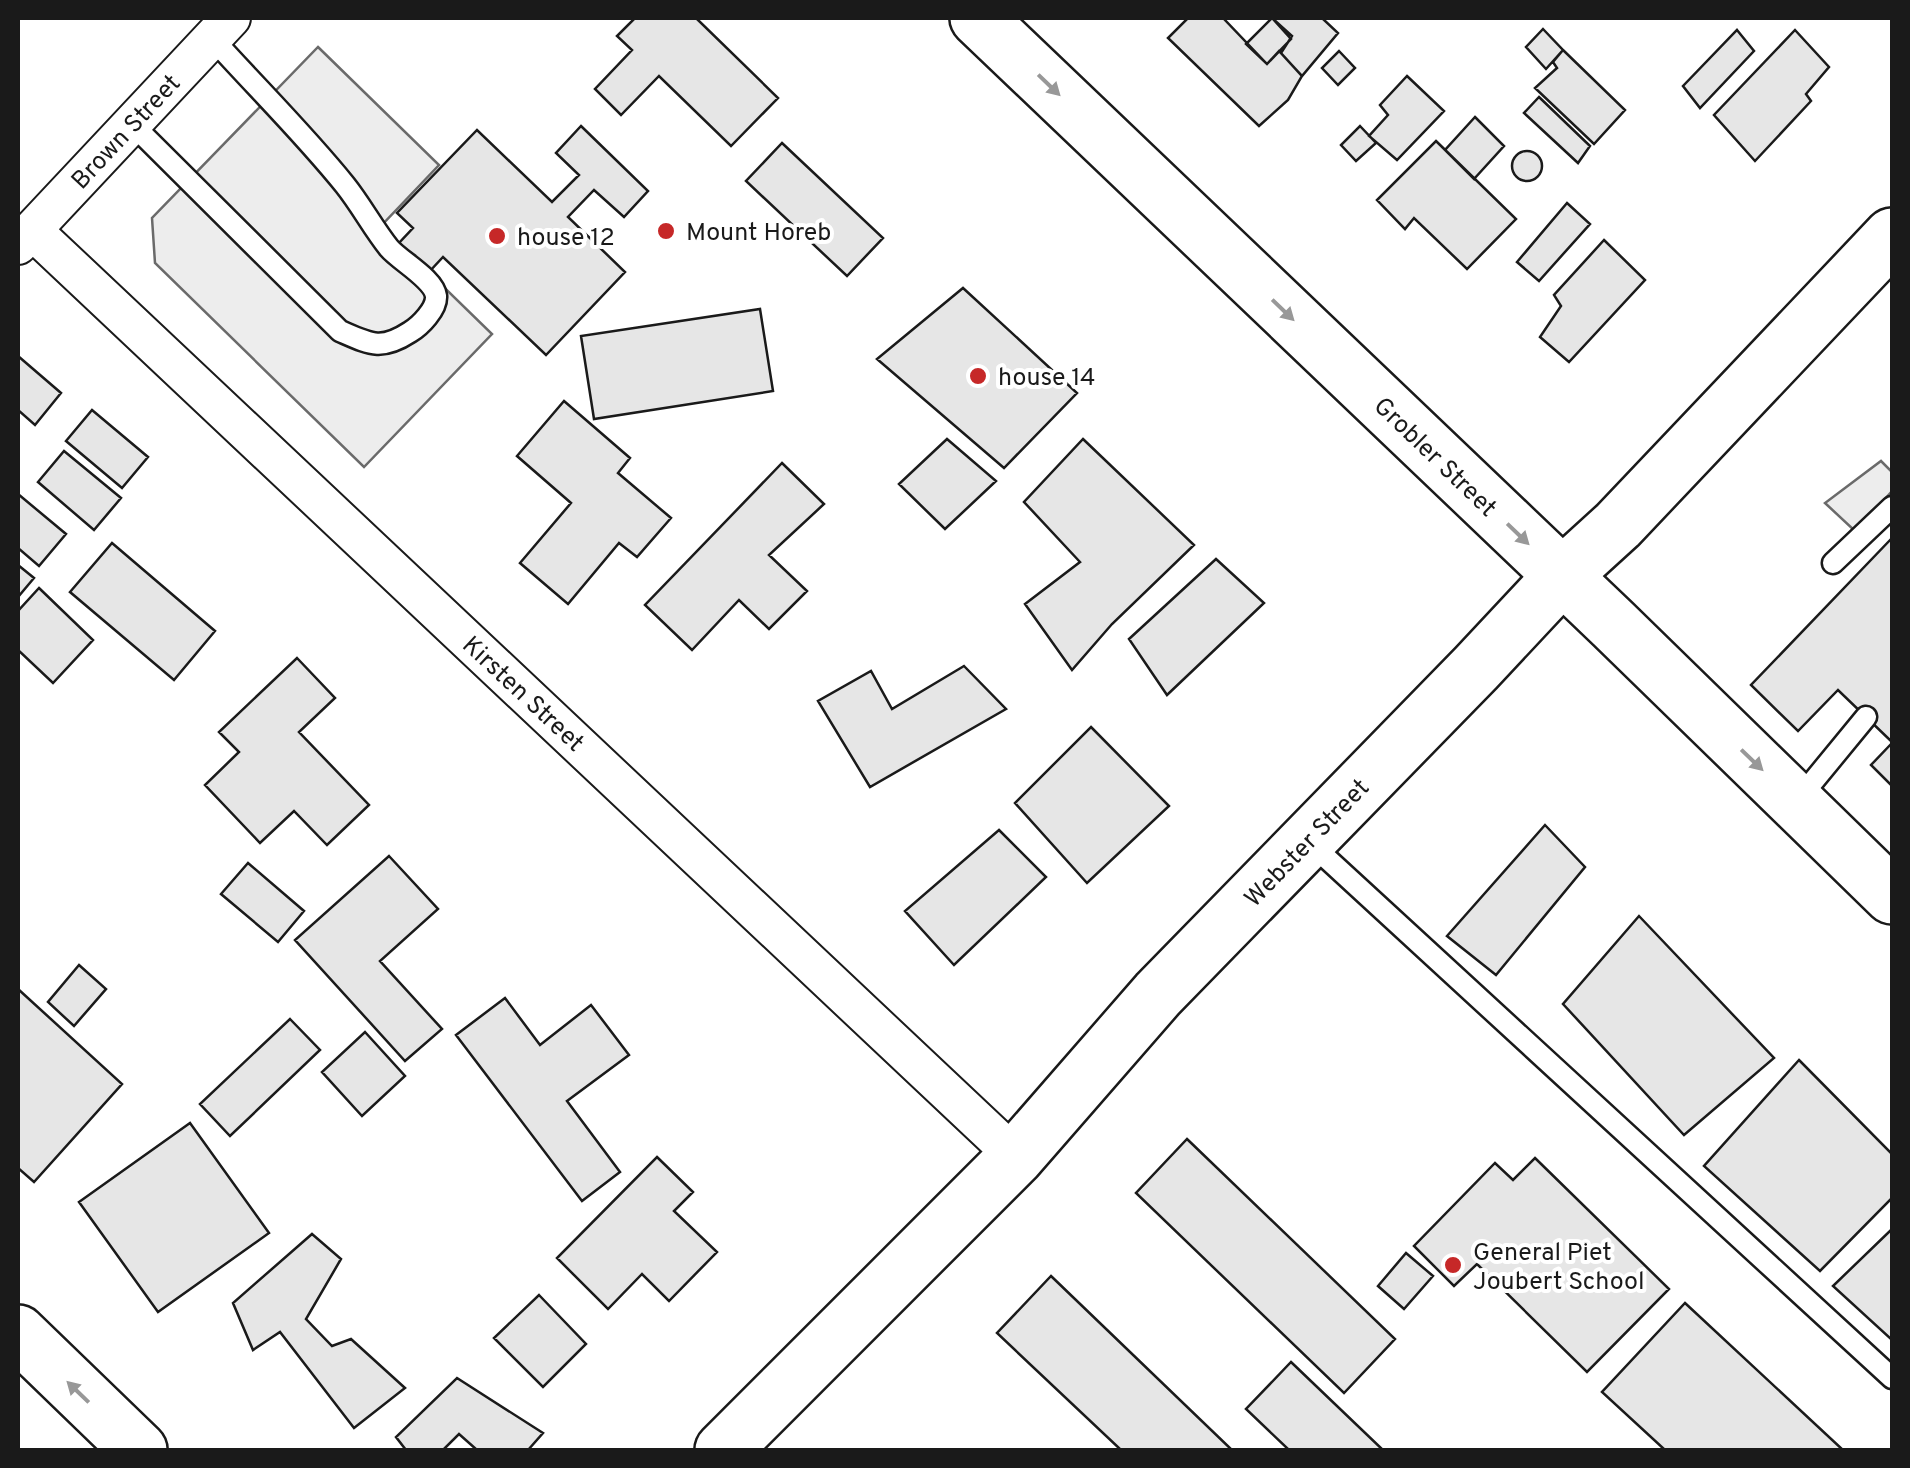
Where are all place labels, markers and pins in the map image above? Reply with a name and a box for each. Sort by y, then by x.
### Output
place label: Mount Horeb [686,218,831,250]
marker: Mount Horeb [655,220,677,242]
place label: house 12 [517,223,615,255]
marker: house 12 [486,225,508,247]
place label: house 14 [998,363,1096,395]
marker: house 14 [967,365,989,387]
place label: General Piet Joubert School [1473,1238,1645,1299]
marker: General Piet Joubert School [1442,1254,1464,1276]

